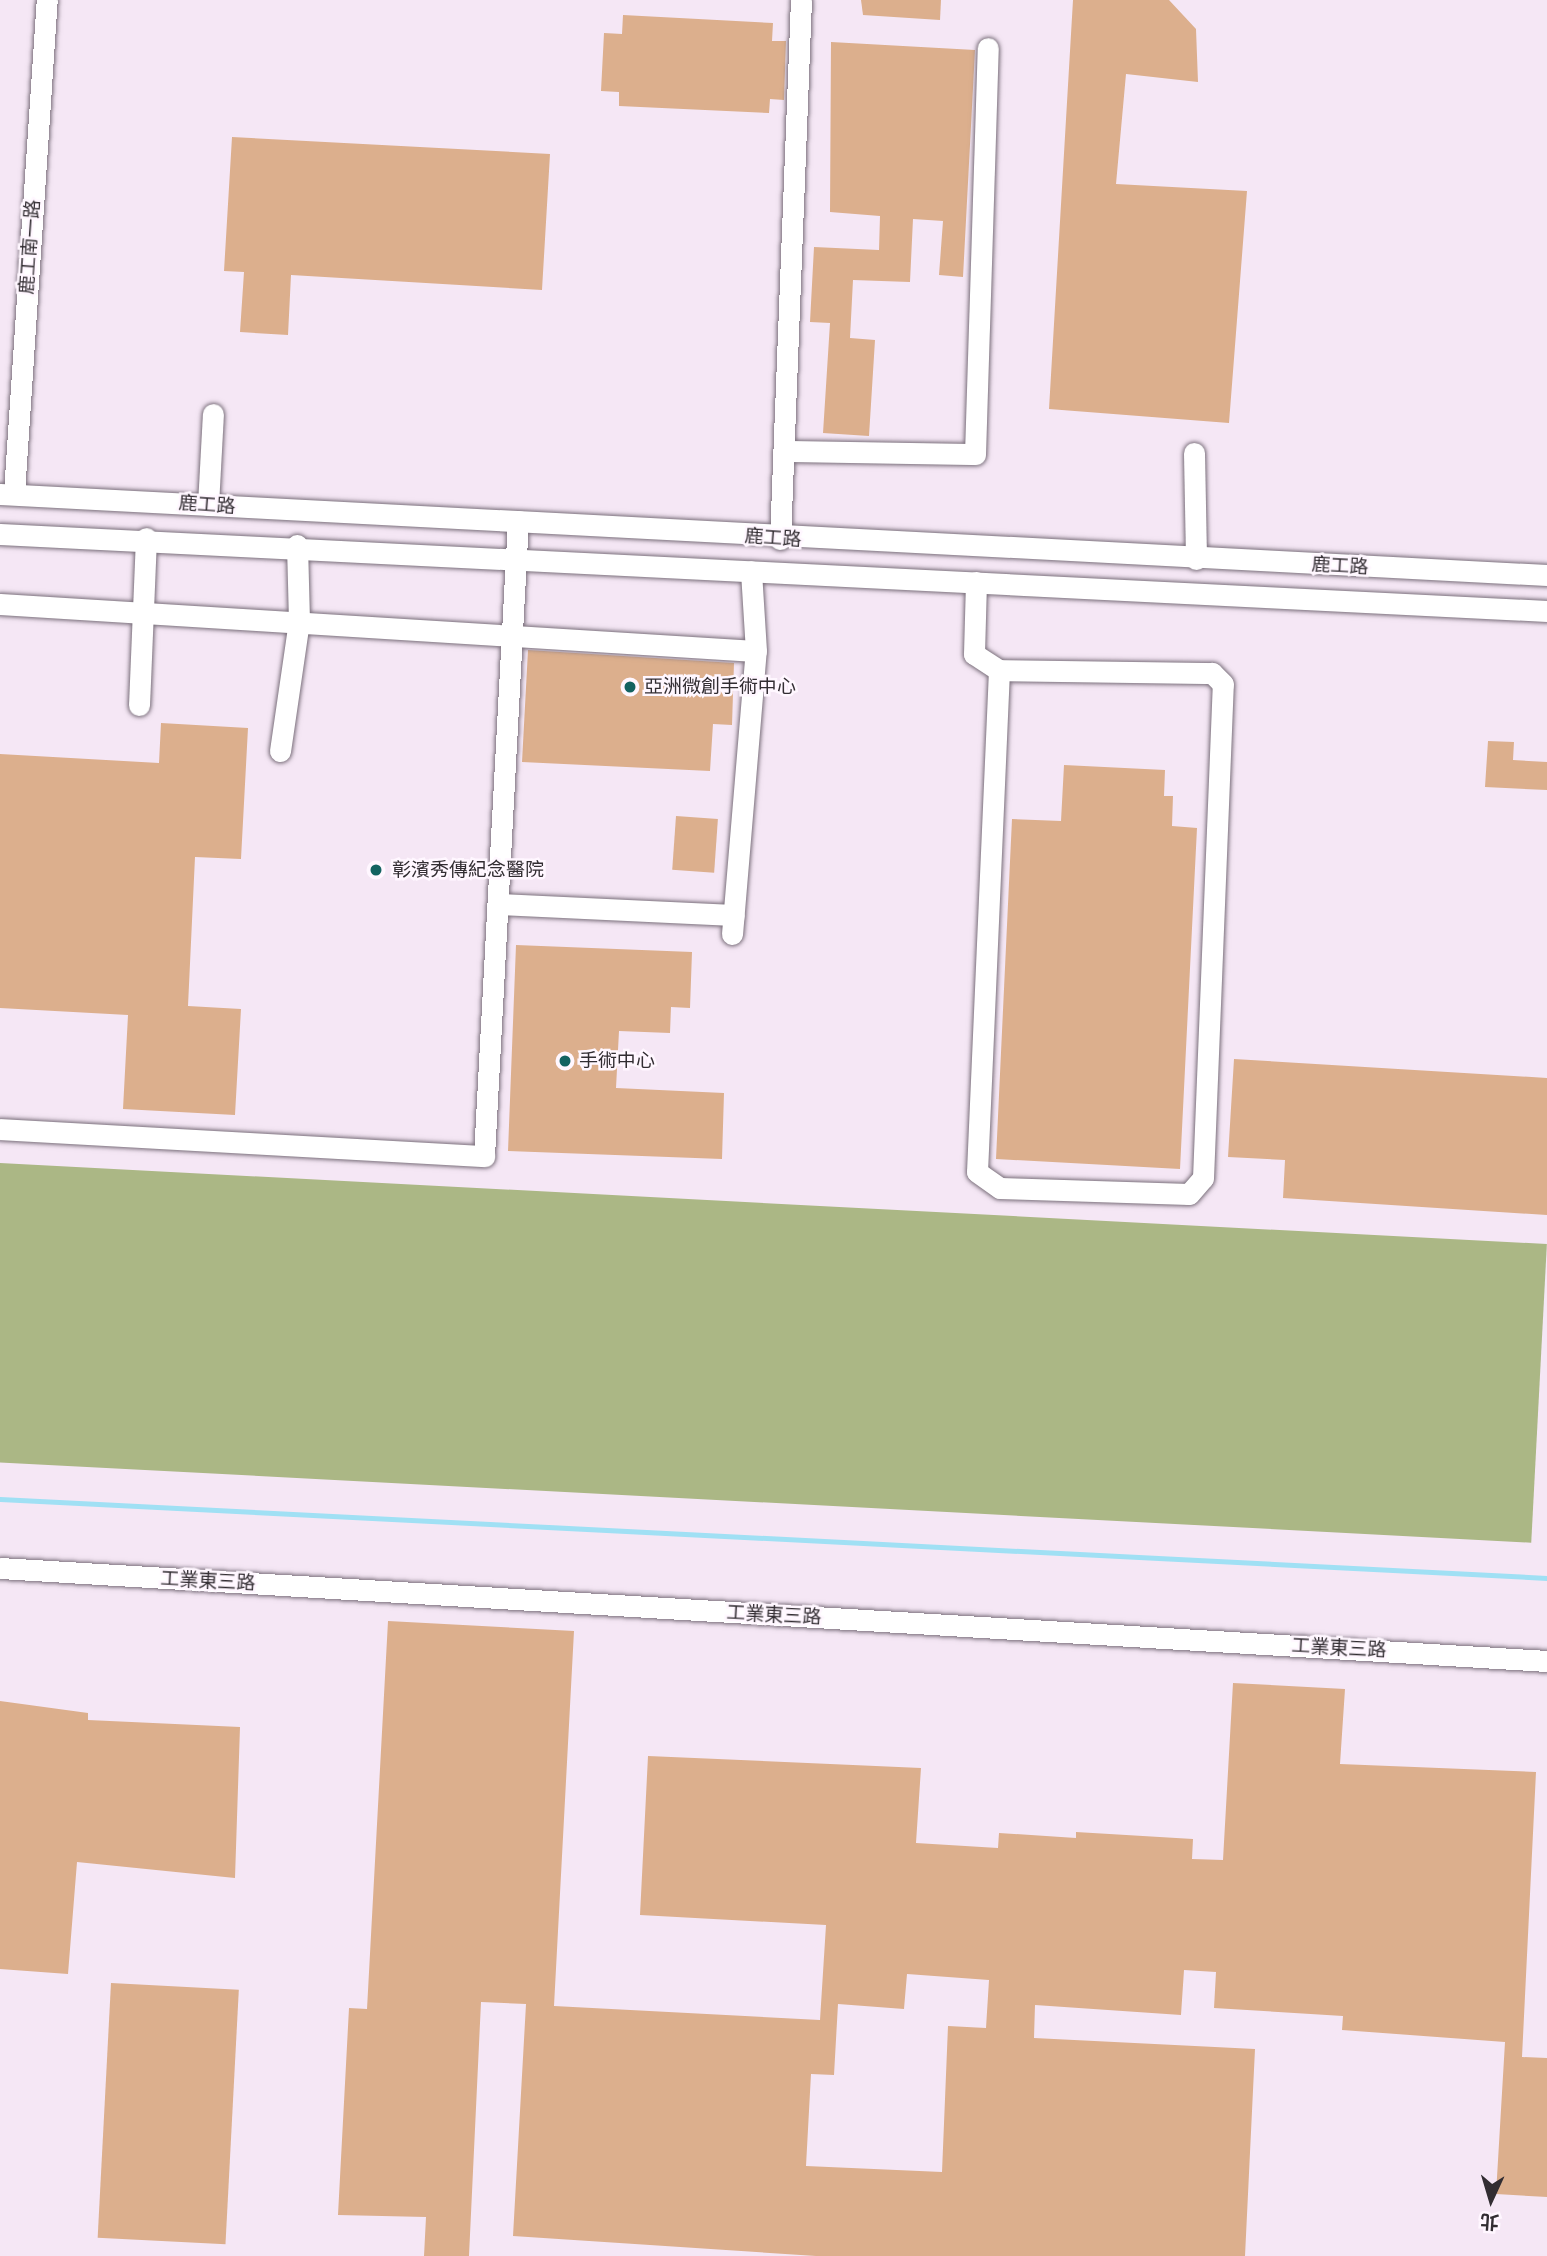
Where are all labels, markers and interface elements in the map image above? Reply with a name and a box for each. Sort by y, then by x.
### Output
street label: 鹿工南一路 [15,199,45,295]
street label: 鹿工路 [178,492,236,518]
street label: 鹿工路 [744,525,802,551]
street label: 鹿工路 [1311,553,1369,579]
place label: 亞洲微創手術中心 [644,676,796,698]
marker: 亞洲微創手術中心 [622,679,638,695]
place label: 彰濱秀傳紀念醫院 [392,859,544,881]
marker: 彰濱秀傳紀念醫院 [366,860,386,880]
place label: 手術中心 [579,1050,655,1072]
marker: 手術中心 [557,1053,573,1069]
street label: 工業東三路 [160,1567,256,1595]
street label: 工業東三路 [726,1601,822,1629]
street label: 工業東三路 [1291,1634,1387,1662]
north arrow [1456,2165,1526,2235]
text: 北 [1479,2209,1500,2234]

